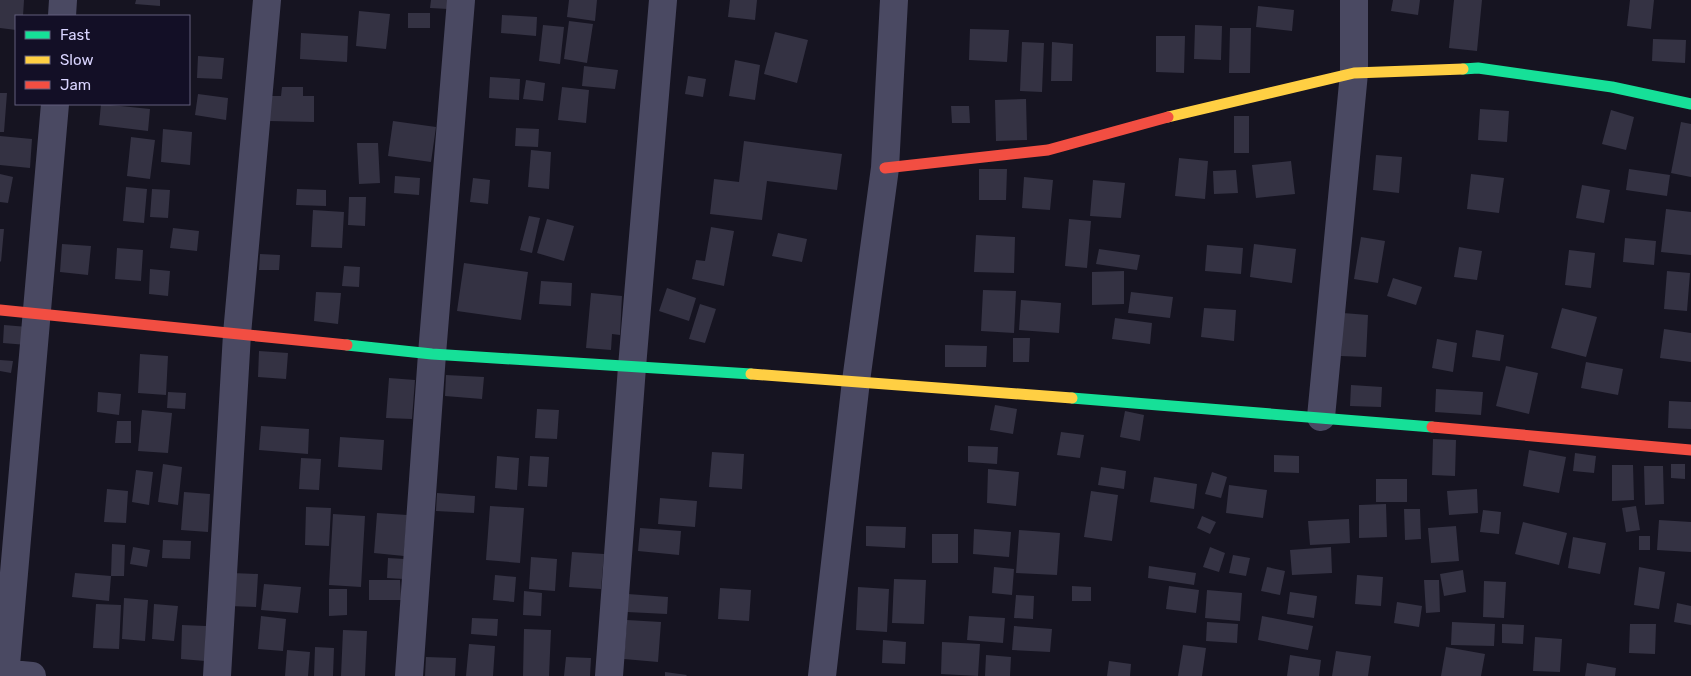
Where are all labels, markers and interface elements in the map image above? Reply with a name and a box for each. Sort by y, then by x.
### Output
legend [15,15,190,105]
text: Fast [60,26,90,44]
text: Slow [60,51,93,69]
text: Jam [60,76,91,94]

